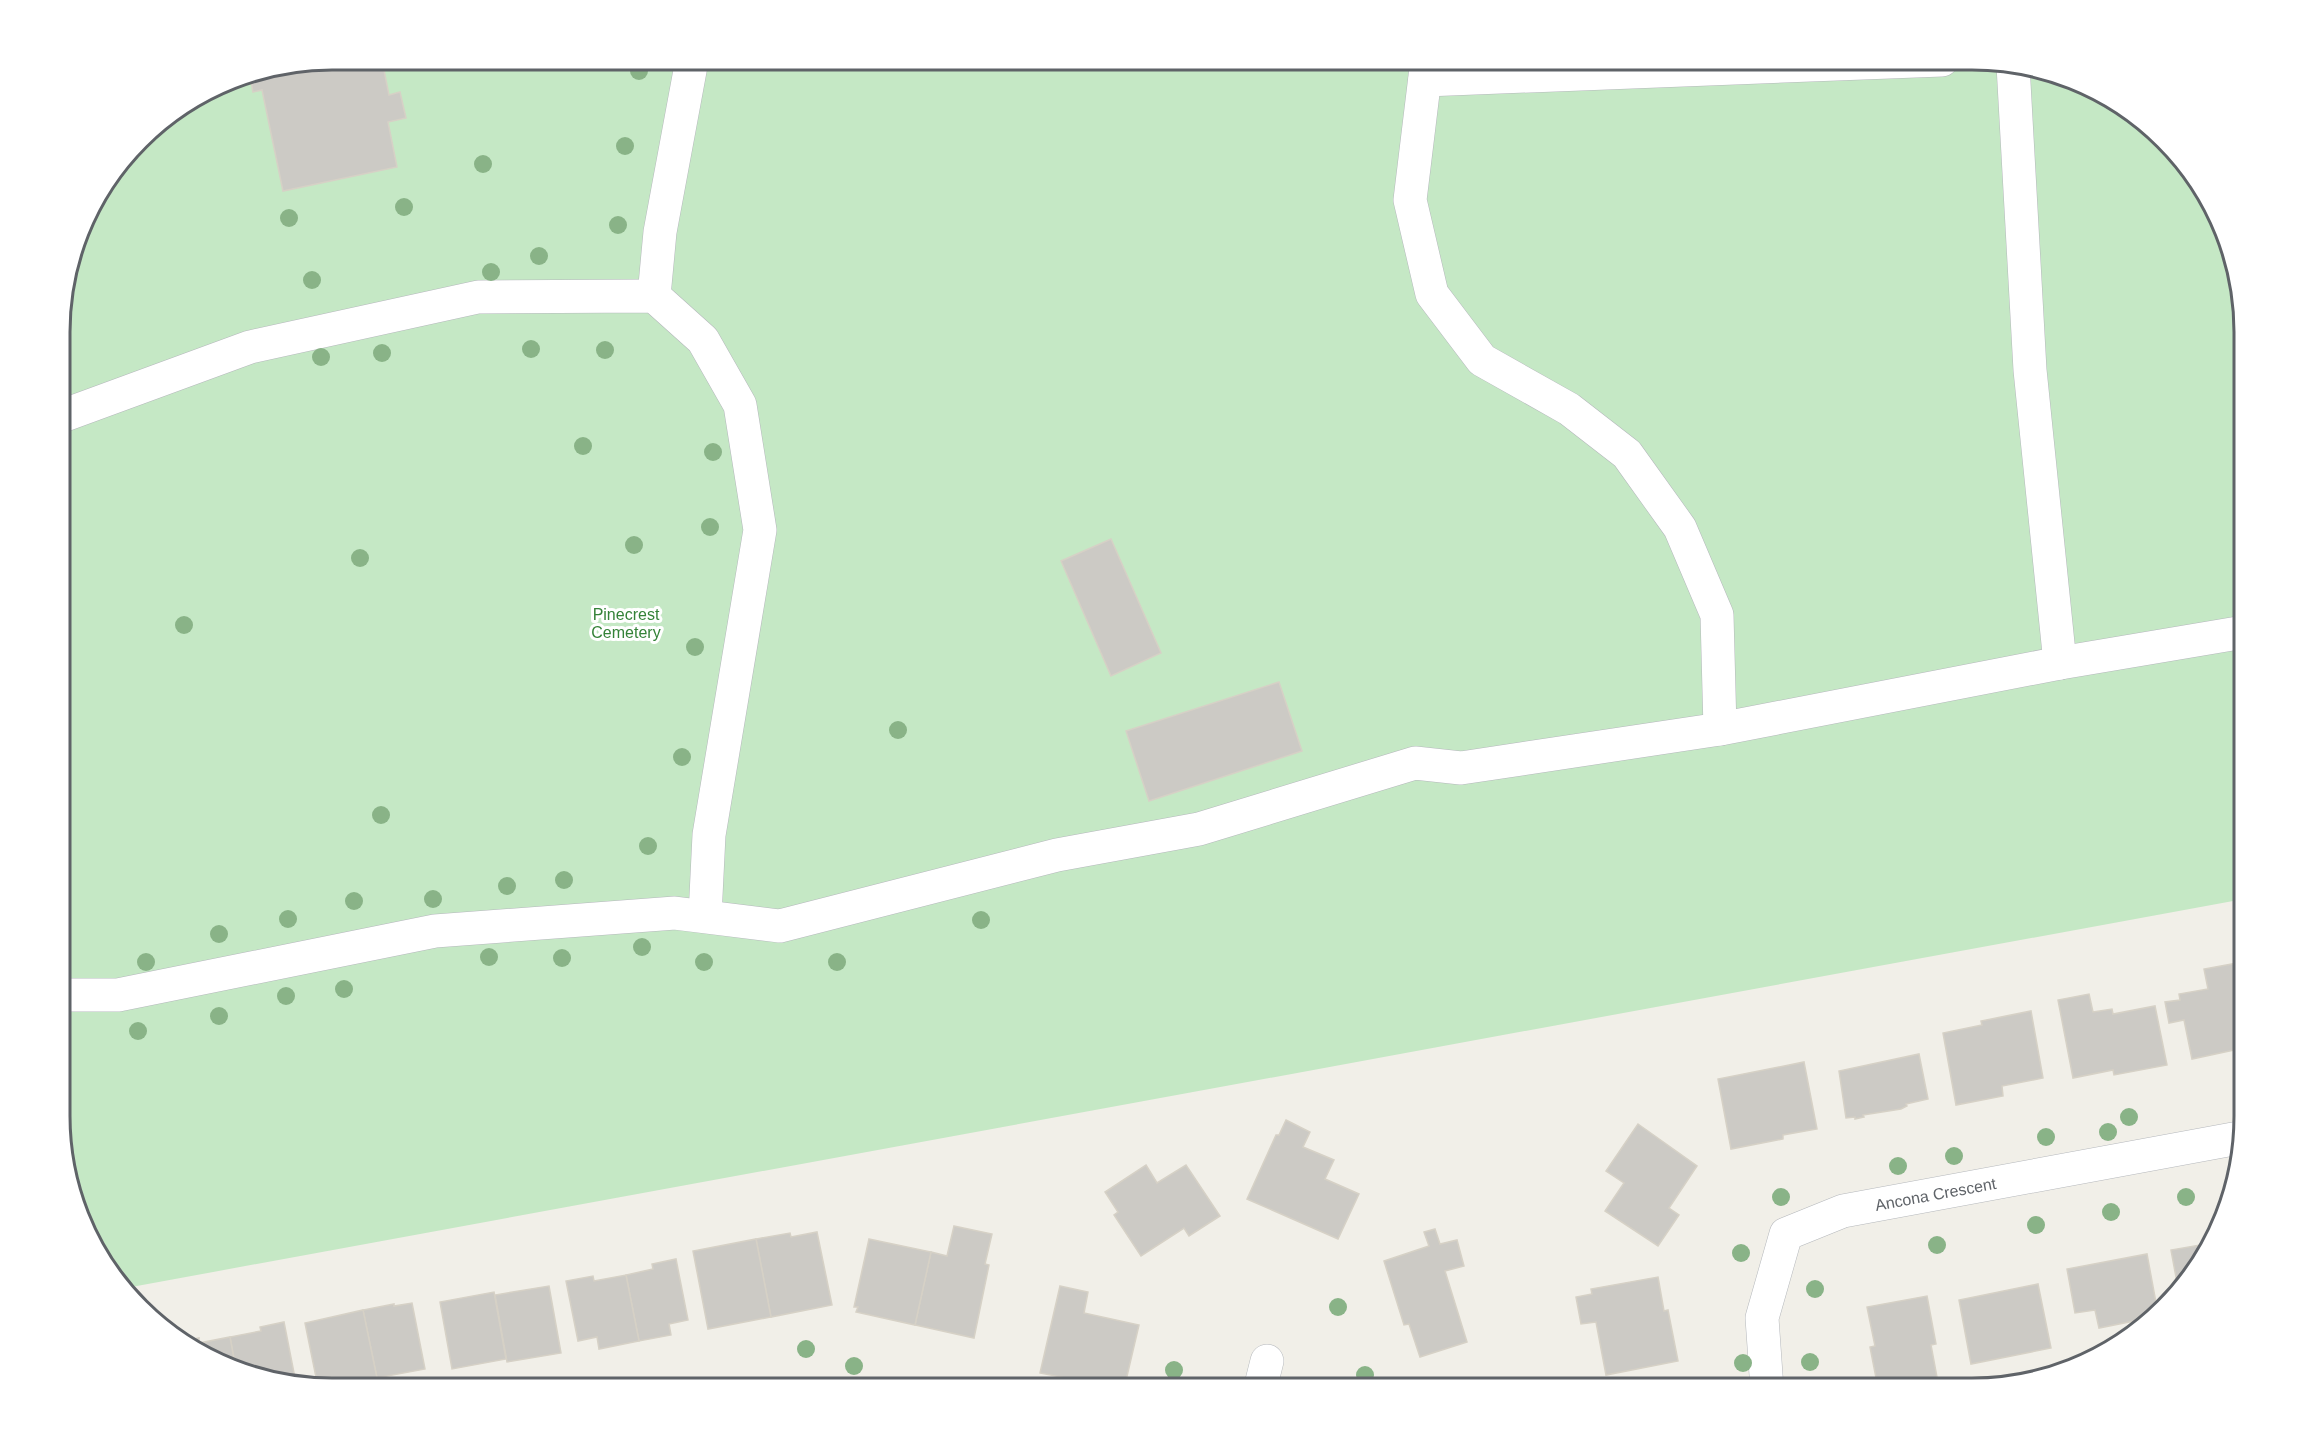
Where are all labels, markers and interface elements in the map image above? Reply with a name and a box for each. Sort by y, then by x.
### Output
park label: Pinecrest Cemetery [591,606,661,641]
street label: Ancona Crescent [1874,1174,1998,1213]

